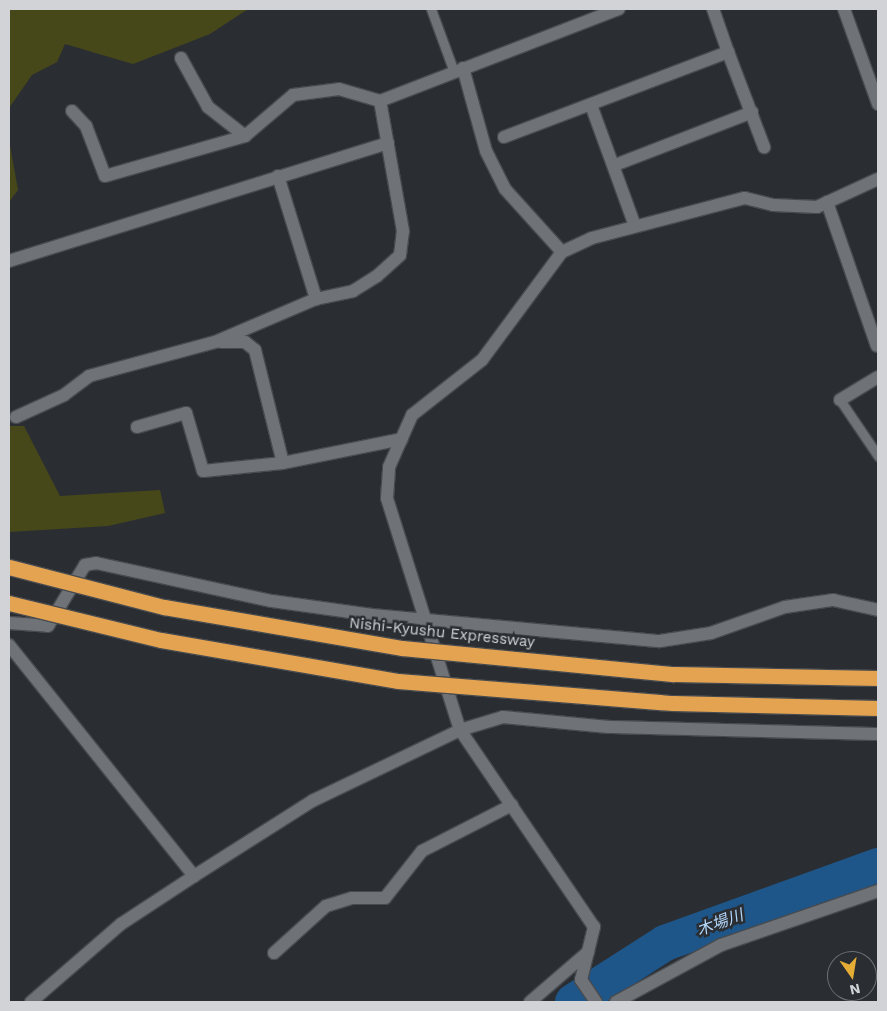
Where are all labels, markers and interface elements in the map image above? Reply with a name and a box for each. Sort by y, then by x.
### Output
street label: Nishi-Kyushu Expressway [348,614,536,652]
water label: 木場川 [694,906,746,940]
north arrow [827,951,877,1001]
text: N [848,981,862,999]

